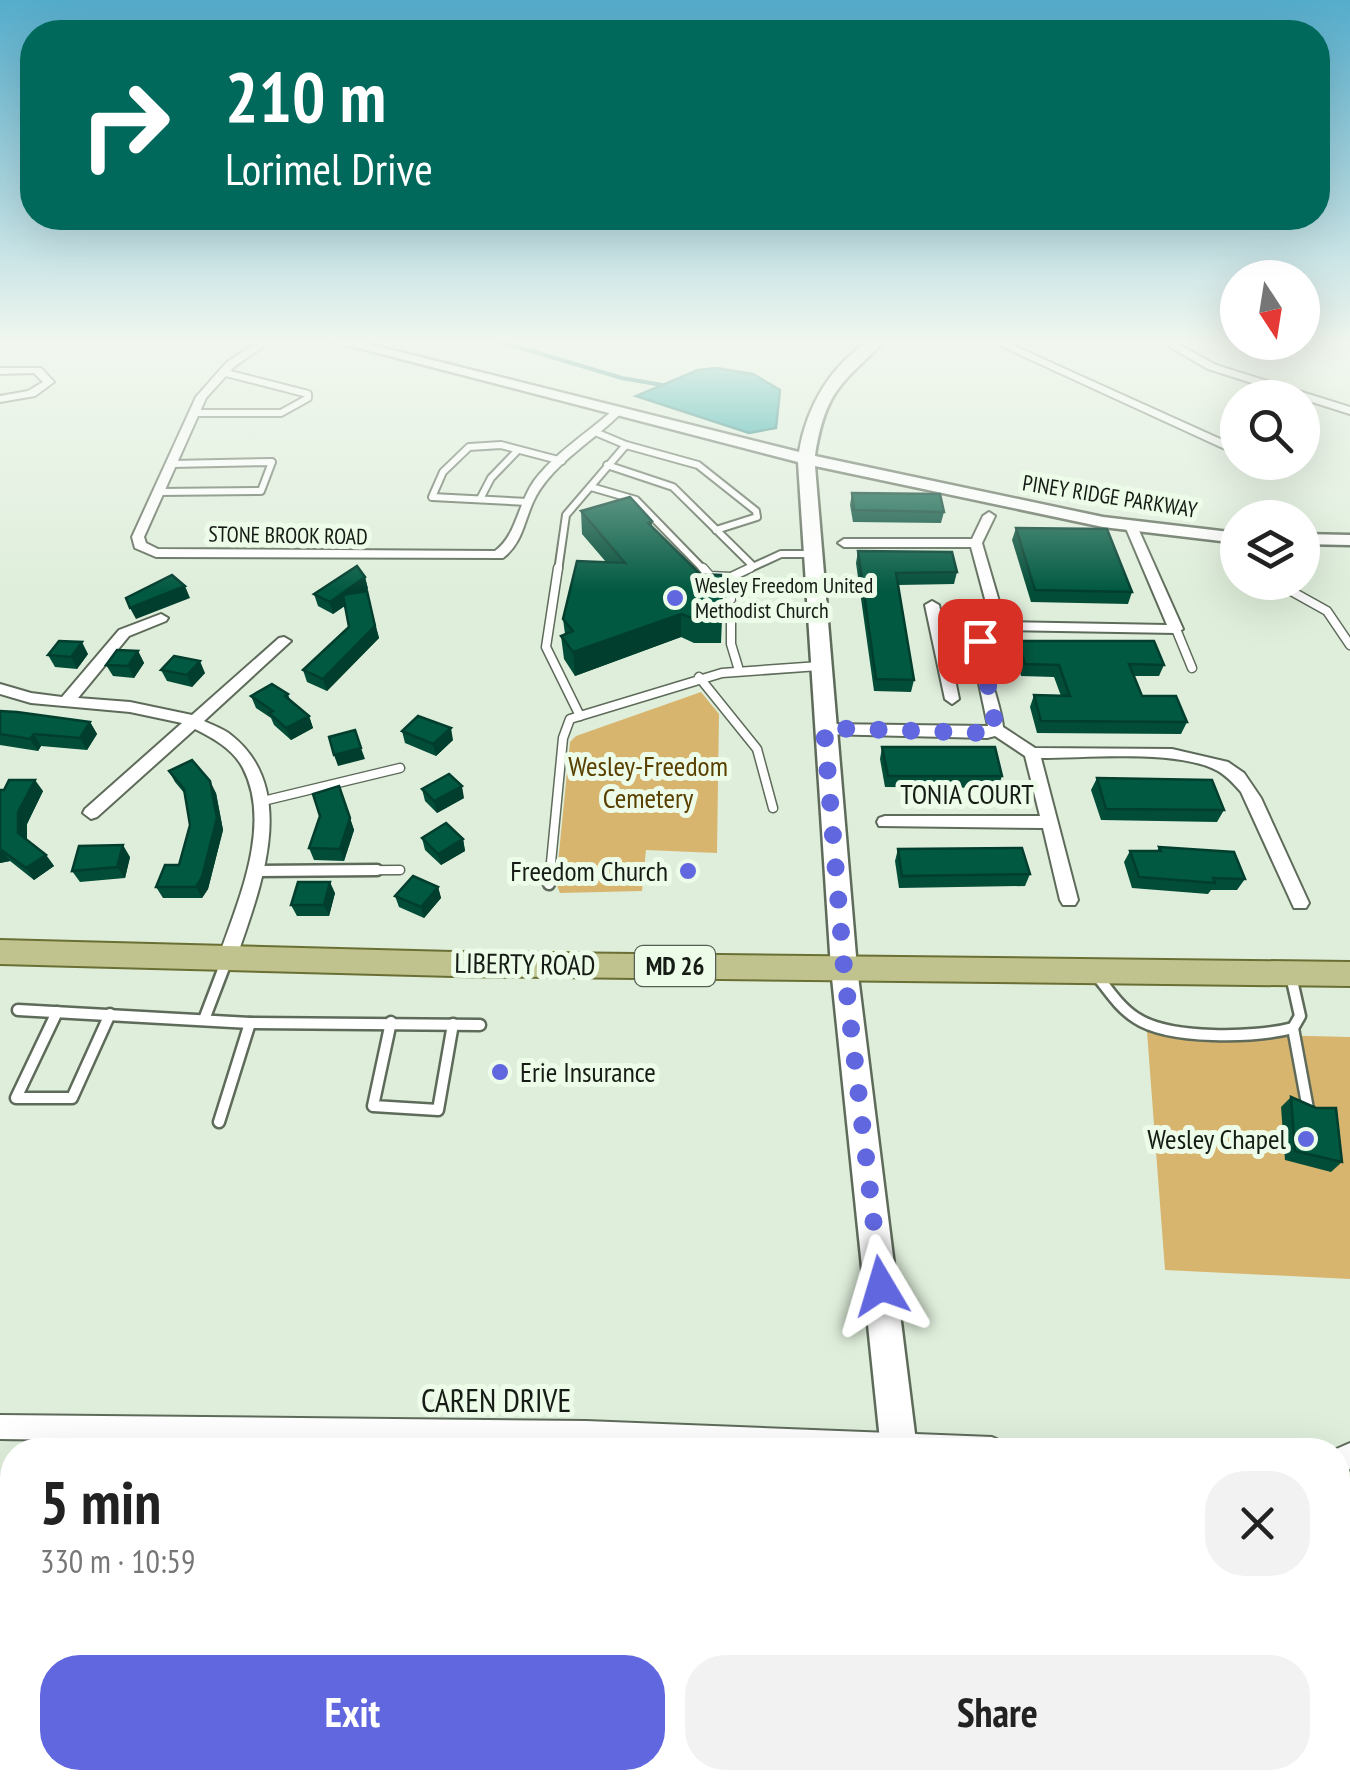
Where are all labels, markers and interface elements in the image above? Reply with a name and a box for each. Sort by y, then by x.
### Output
text: 210 m [225,51,386,141]
icon: right [60,60,190,190]
text: Lorimel Drive [225,139,433,197]
north arrow [1220,260,1320,360]
map controls [1220,260,1320,600]
button: search [1220,380,1320,480]
street label: PINEY RIDGE PARKWAY [1021,468,1199,524]
button: layers [1220,500,1320,600]
street label: STONE BROOK ROAD [208,520,368,550]
place label: Wesley Freedom United Methodist Church [695,571,873,624]
marker: Wesley Freedom United Methodist Church [664,587,686,609]
pin [938,599,1023,684]
icon: arrive [953,614,1008,669]
park label: Wesley-Freedom Cemetery [568,747,728,816]
street label: TONIA COURT [900,775,1034,812]
place label: Freedom Church [510,852,668,889]
marker: Freedom Church [677,860,699,882]
street label: LIBERTY ROAD [454,944,596,983]
road number: MD 26 [635,946,715,986]
place label: Erie Insurance [520,1053,656,1090]
marker: Erie Insurance [489,1061,511,1083]
place label: Wesley Chapel [1147,1120,1286,1157]
marker: Wesley Chapel [1295,1128,1317,1150]
position arrow [829,1234,933,1338]
street label: CAREN DRIVE [421,1379,571,1421]
text: 5 min [40,1463,161,1541]
button: close [1205,1471,1310,1576]
text: 330 m · 10:59 [40,1540,195,1582]
button: Exit [40,1655,665,1770]
button: Share [685,1655,1310,1770]

